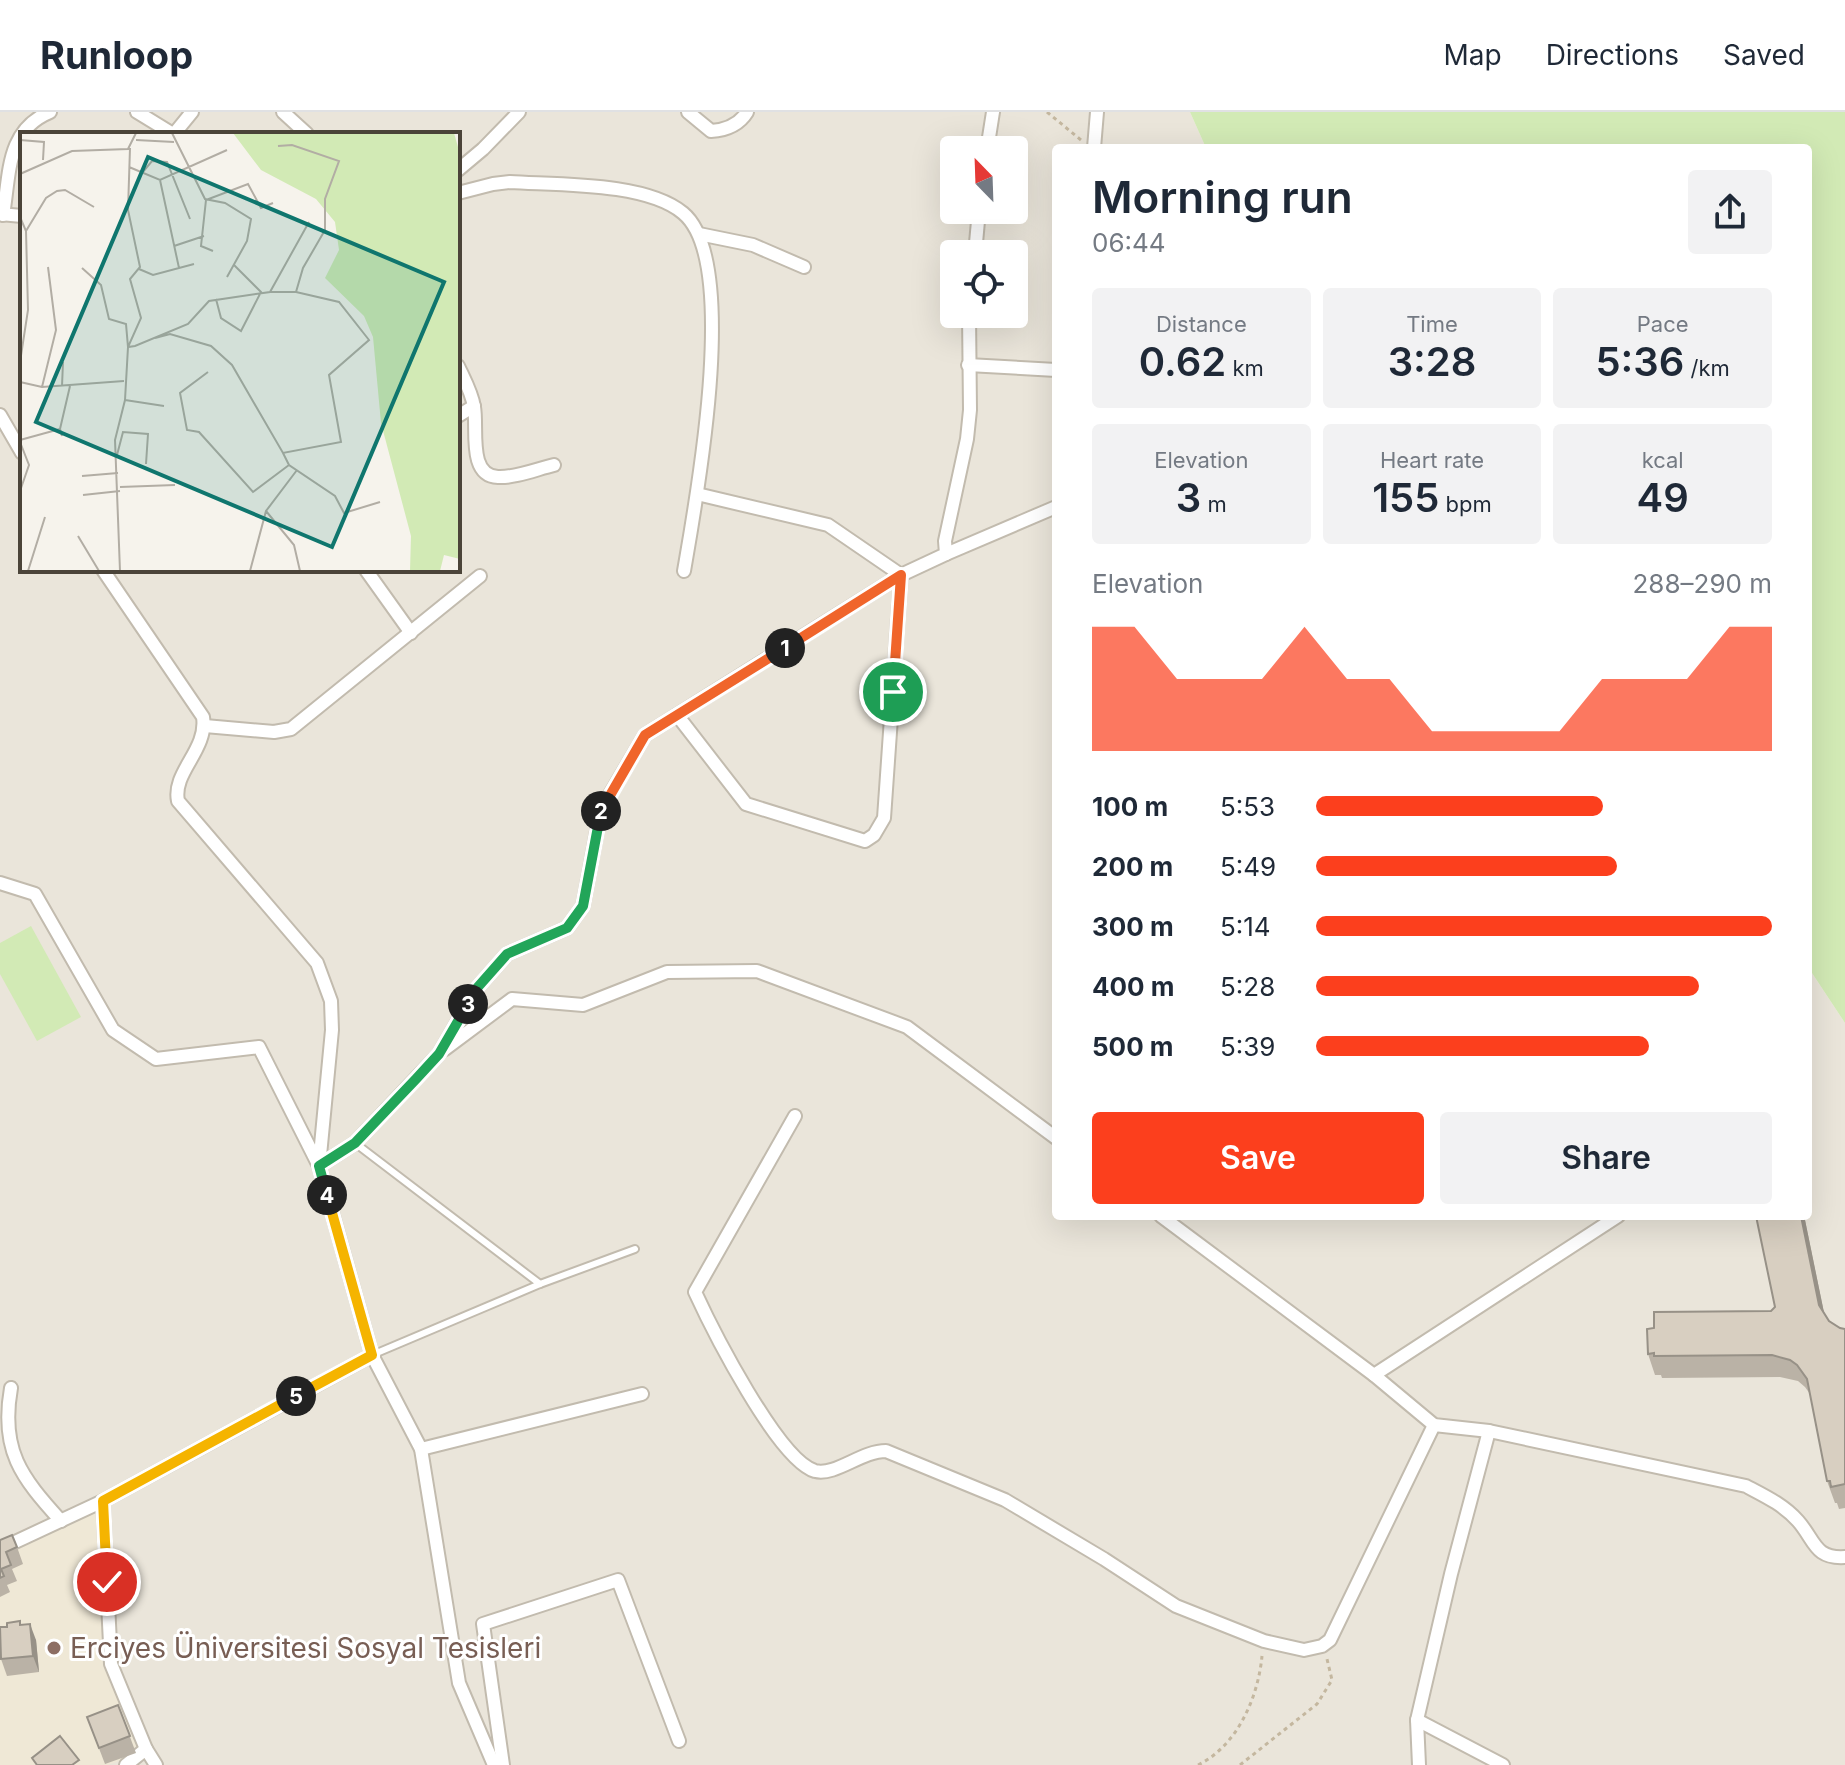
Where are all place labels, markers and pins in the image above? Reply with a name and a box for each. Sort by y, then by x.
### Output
pin: 1 [765,628,805,668]
pin [859,658,927,726]
pin: 2 [581,791,621,831]
pin: 3 [448,984,488,1024]
pin: 4 [307,1175,347,1215]
pin: 5 [276,1376,316,1416]
pin [73,1548,141,1616]
place label: Erciyes Üniversitesi Sosyal Tesisleri [70,1631,541,1665]
marker: Erciyes Üniversitesi Sosyal Tesisleri [45,1639,63,1657]

